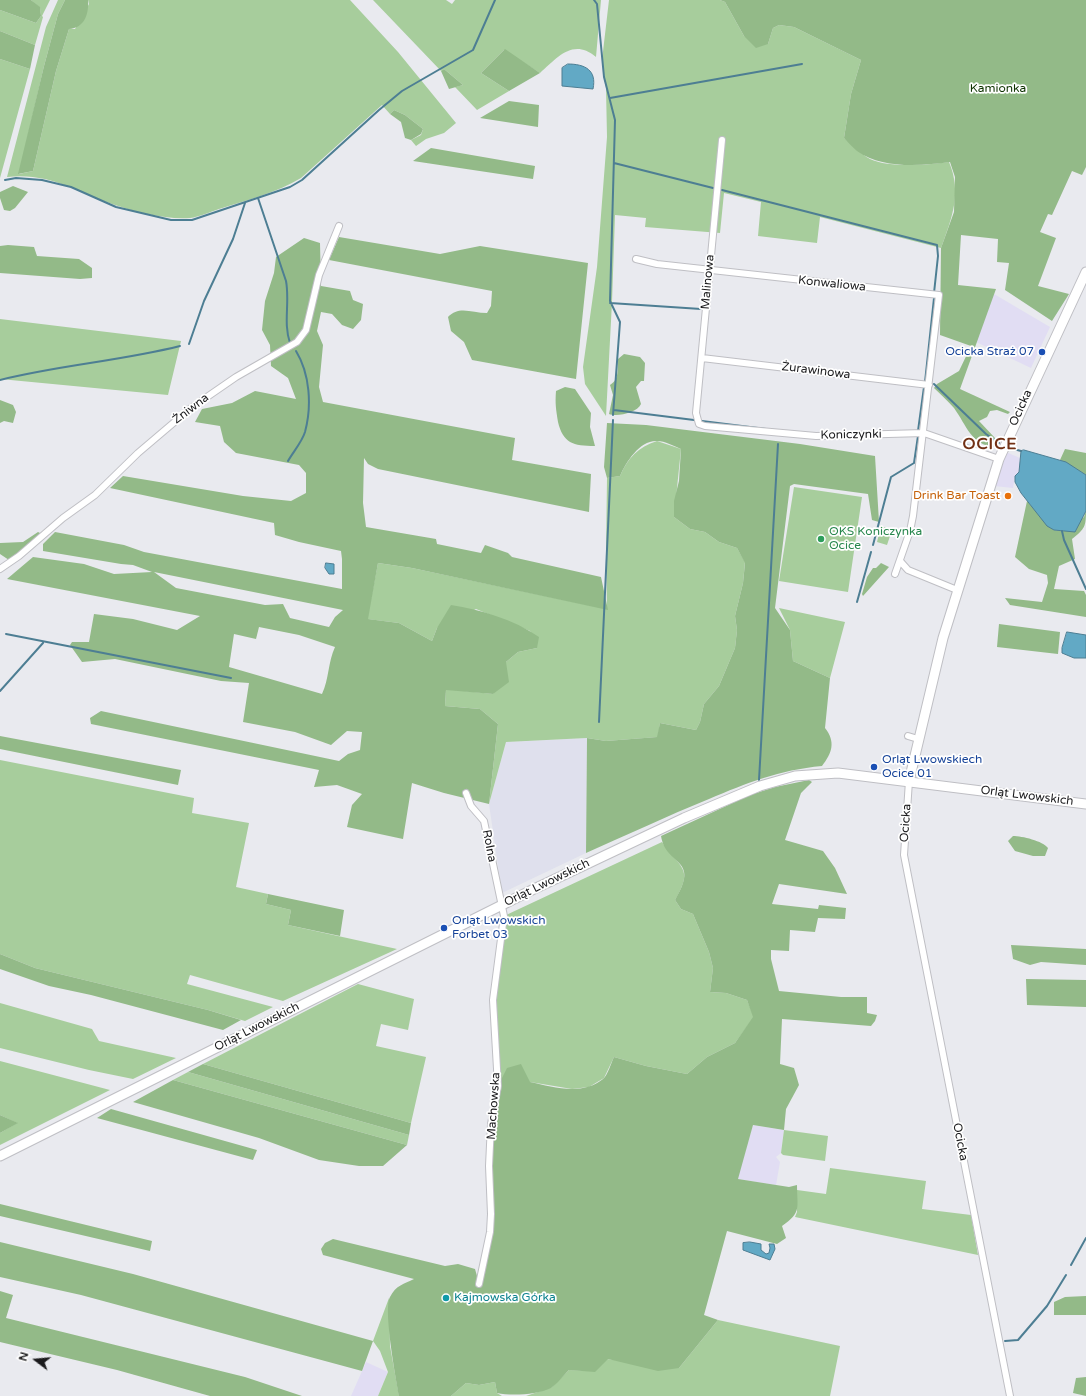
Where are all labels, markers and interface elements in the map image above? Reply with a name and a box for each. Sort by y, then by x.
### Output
park label: Kamionka [970,82,1026,96]
street label: Malinowa [698,254,718,310]
street label: Konwaliowa [797,273,867,295]
place label: Ocicka Straż 07 [945,345,1034,359]
marker: Ocicka Straż 07 [1037,347,1047,357]
street label: Żurawinowa [781,360,851,382]
street label: Ocicka [1007,388,1035,428]
street label: Żniwna [170,391,212,427]
street label: Koniczynki [820,427,882,443]
district label: OCICE [963,435,1017,455]
place label: Drink Bar Toast [913,489,1000,503]
marker: Drink Bar Toast [1003,491,1013,501]
place label: OKS Koniczynka Ocice [829,525,922,553]
marker: OKS Koniczynka Ocice [816,534,826,544]
place label: Orląt Lwowskiech Ocice 01 [882,753,982,781]
marker: Orląt Lwowskiech Ocice 01 [869,762,879,772]
street label: Orląt Lwowskich [980,783,1074,809]
street label: Ocicka [897,803,915,843]
street label: Rolna [479,828,499,864]
street label: Orląt Lwowskich [502,856,592,910]
place label: Orląt Lwowskich Forbet 03 [452,914,545,942]
marker: Orląt Lwowskich Forbet 03 [439,923,449,933]
street label: Orląt Lwowskich [212,999,302,1055]
street label: Machowska [484,1072,504,1140]
street label: Ocicka [949,1122,971,1162]
place label: Kajmowska Górka [454,1291,556,1305]
marker: Kajmowska Górka [441,1293,451,1303]
north arrow [16,1340,56,1380]
text: N [17,1351,31,1363]

